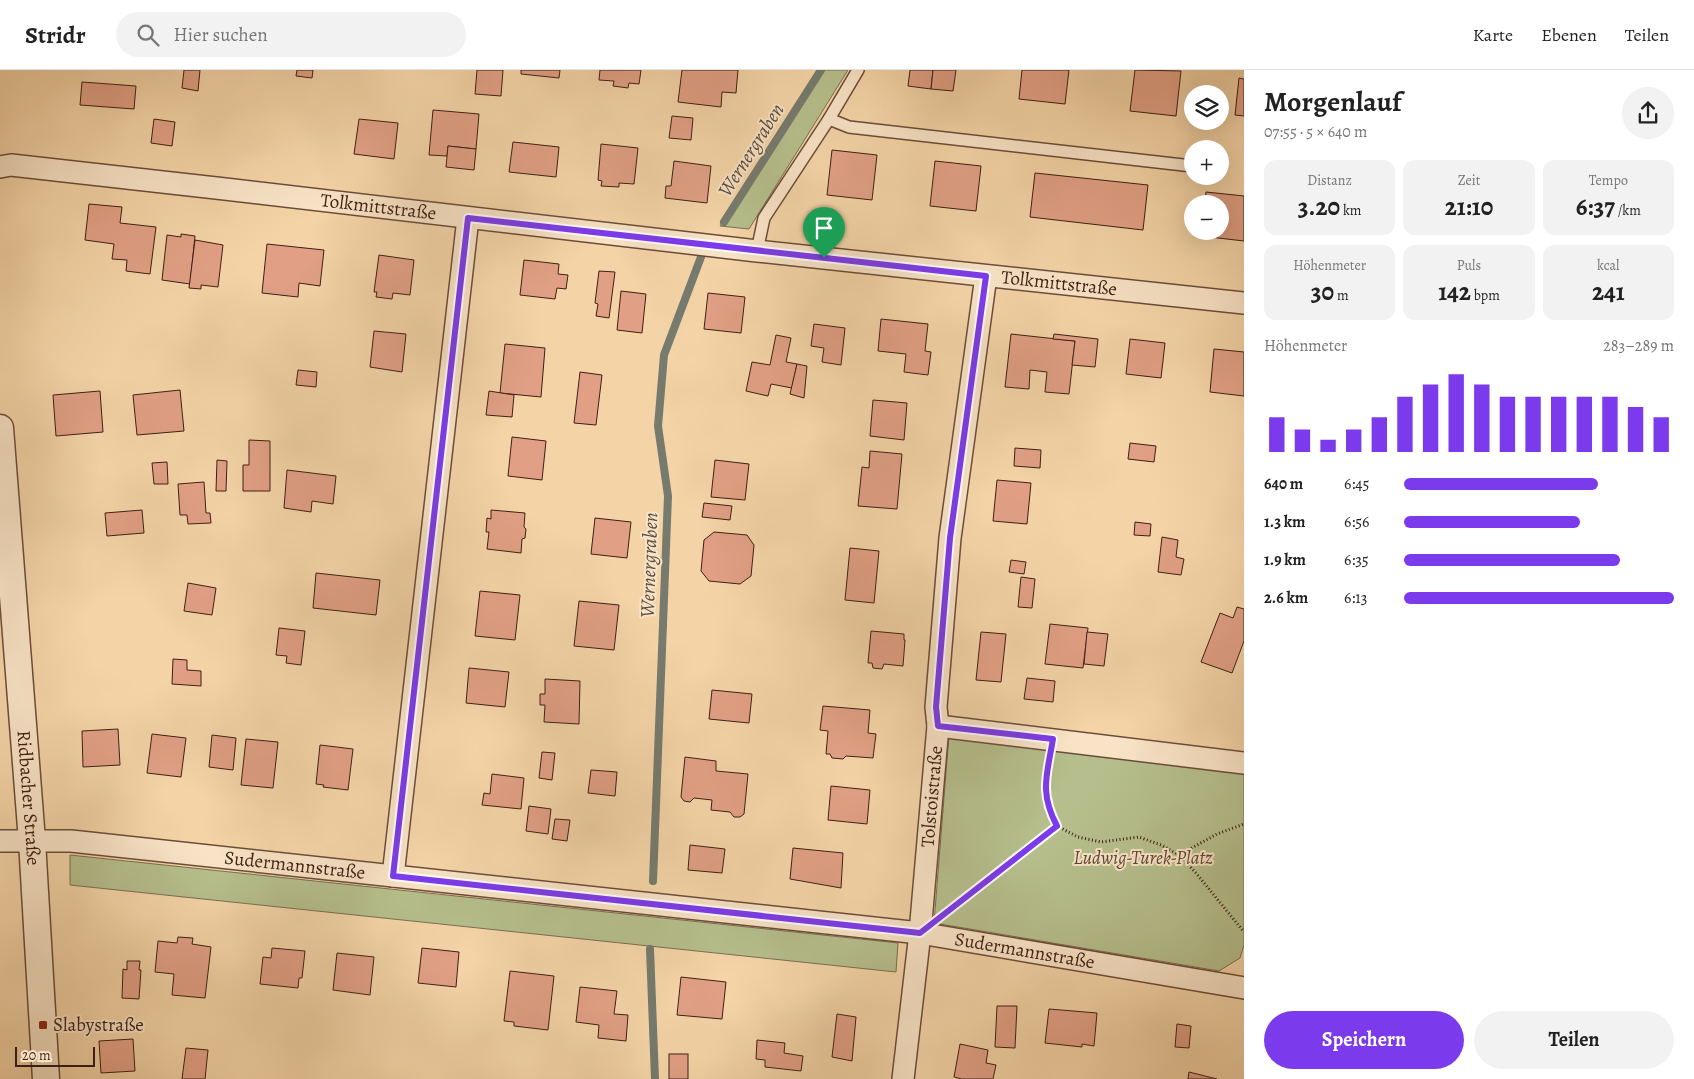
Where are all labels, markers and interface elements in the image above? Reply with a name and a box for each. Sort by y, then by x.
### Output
search box [116,12,466,57]
text: Stridr [25,19,86,51]
icon: search [134,21,162,49]
text: Hier suchen [174,22,268,48]
text: Karte [1473,23,1513,47]
text: Ebenen [1541,23,1597,47]
text: Teilen [1625,23,1669,47]
text: Morgenlauf [1264,83,1402,121]
map controls [1184,85,1229,240]
button: layers [1184,85,1229,130]
button: share [1622,87,1674,139]
water label: Wernergraben [712,98,790,202]
text: 07:55 · 5 × 640 m [1264,121,1367,143]
button: + [1184,140,1229,185]
text: Distanz [1307,171,1352,190]
text: Zeit [1458,171,1480,190]
text: Tempo [1589,171,1628,190]
street label: Tolkmittstraße [319,187,438,227]
text: 3.20 [1298,190,1340,224]
text: 21:10 [1445,190,1493,224]
text: 6:37 [1576,190,1615,224]
button: − [1184,195,1229,240]
text: km [1340,201,1362,220]
text: /km [1615,201,1641,220]
pin [803,207,845,258]
icon: arrive [810,214,838,242]
text: Höhenmeter [1293,256,1366,275]
text: Puls [1457,256,1481,275]
text: kcal [1597,256,1620,275]
street label: Tolkmittstraße [1000,264,1118,302]
text: 30 [1311,275,1334,309]
text: 142 [1438,275,1471,309]
text: 241 [1592,275,1625,309]
text: m [1334,286,1349,305]
text: bpm [1471,286,1500,305]
text: Höhenmeter [1264,335,1347,357]
text: 283–289 m [1603,335,1674,357]
text: 640 m [1264,473,1303,495]
text: 6:45 [1344,473,1369,495]
text: 1.3 km [1264,511,1305,533]
text: 6:56 [1344,511,1369,533]
water label: Wernergraben [634,512,664,618]
text: 1.9 km [1264,549,1306,571]
text: 6:35 [1344,549,1369,571]
text: 2.6 km [1264,587,1308,609]
text: 6:13 [1344,587,1367,609]
street label: Ridbacher Straße [10,729,46,866]
street label: Tolstoistraße [915,745,949,848]
street label: Sudermannstraße [223,845,366,886]
park label: Ludwig-Turek-Platz [1073,845,1213,871]
street label: Sudermannstraße [953,926,1096,975]
button: Speichern [1264,1011,1464,1069]
button: Teilen [1474,1011,1674,1069]
place label: Slabystraße [53,1012,144,1038]
marker: Slabystraße [37,1019,49,1031]
scale bar [15,1044,95,1067]
text: 20 m [22,1046,51,1065]

